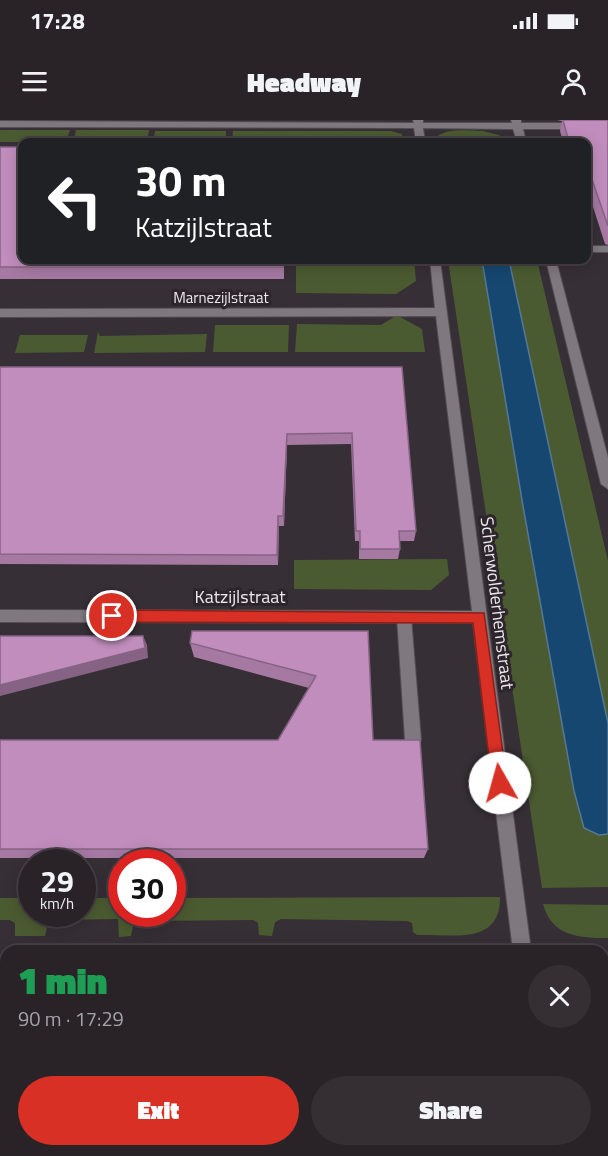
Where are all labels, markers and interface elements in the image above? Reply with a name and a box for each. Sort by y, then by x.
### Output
text: 17:28 [30,4,85,38]
text: Headway [247,61,361,102]
icon: menu [18,65,51,98]
icon: person [557,65,590,98]
text: 30 m [135,148,227,212]
icon: left [36,162,114,240]
text: Katzijlstraat [135,206,272,247]
street label: Marnezijlstraat [173,286,269,309]
street label: Scherwolderhemstraat [474,515,522,692]
street label: Katzijlstraat [194,583,286,610]
pin [86,590,137,641]
icon: arrive [95,599,128,632]
position arrow [468,751,532,815]
speed limit sign: 30 [108,849,186,927]
text: 29 [40,858,74,904]
text: km/h [40,892,74,915]
text: 1 min [18,953,107,1008]
button: close [528,965,591,1028]
text: 90 m · 17:29 [18,1003,124,1034]
button: Exit [18,1076,299,1145]
button: Share [311,1076,591,1145]

